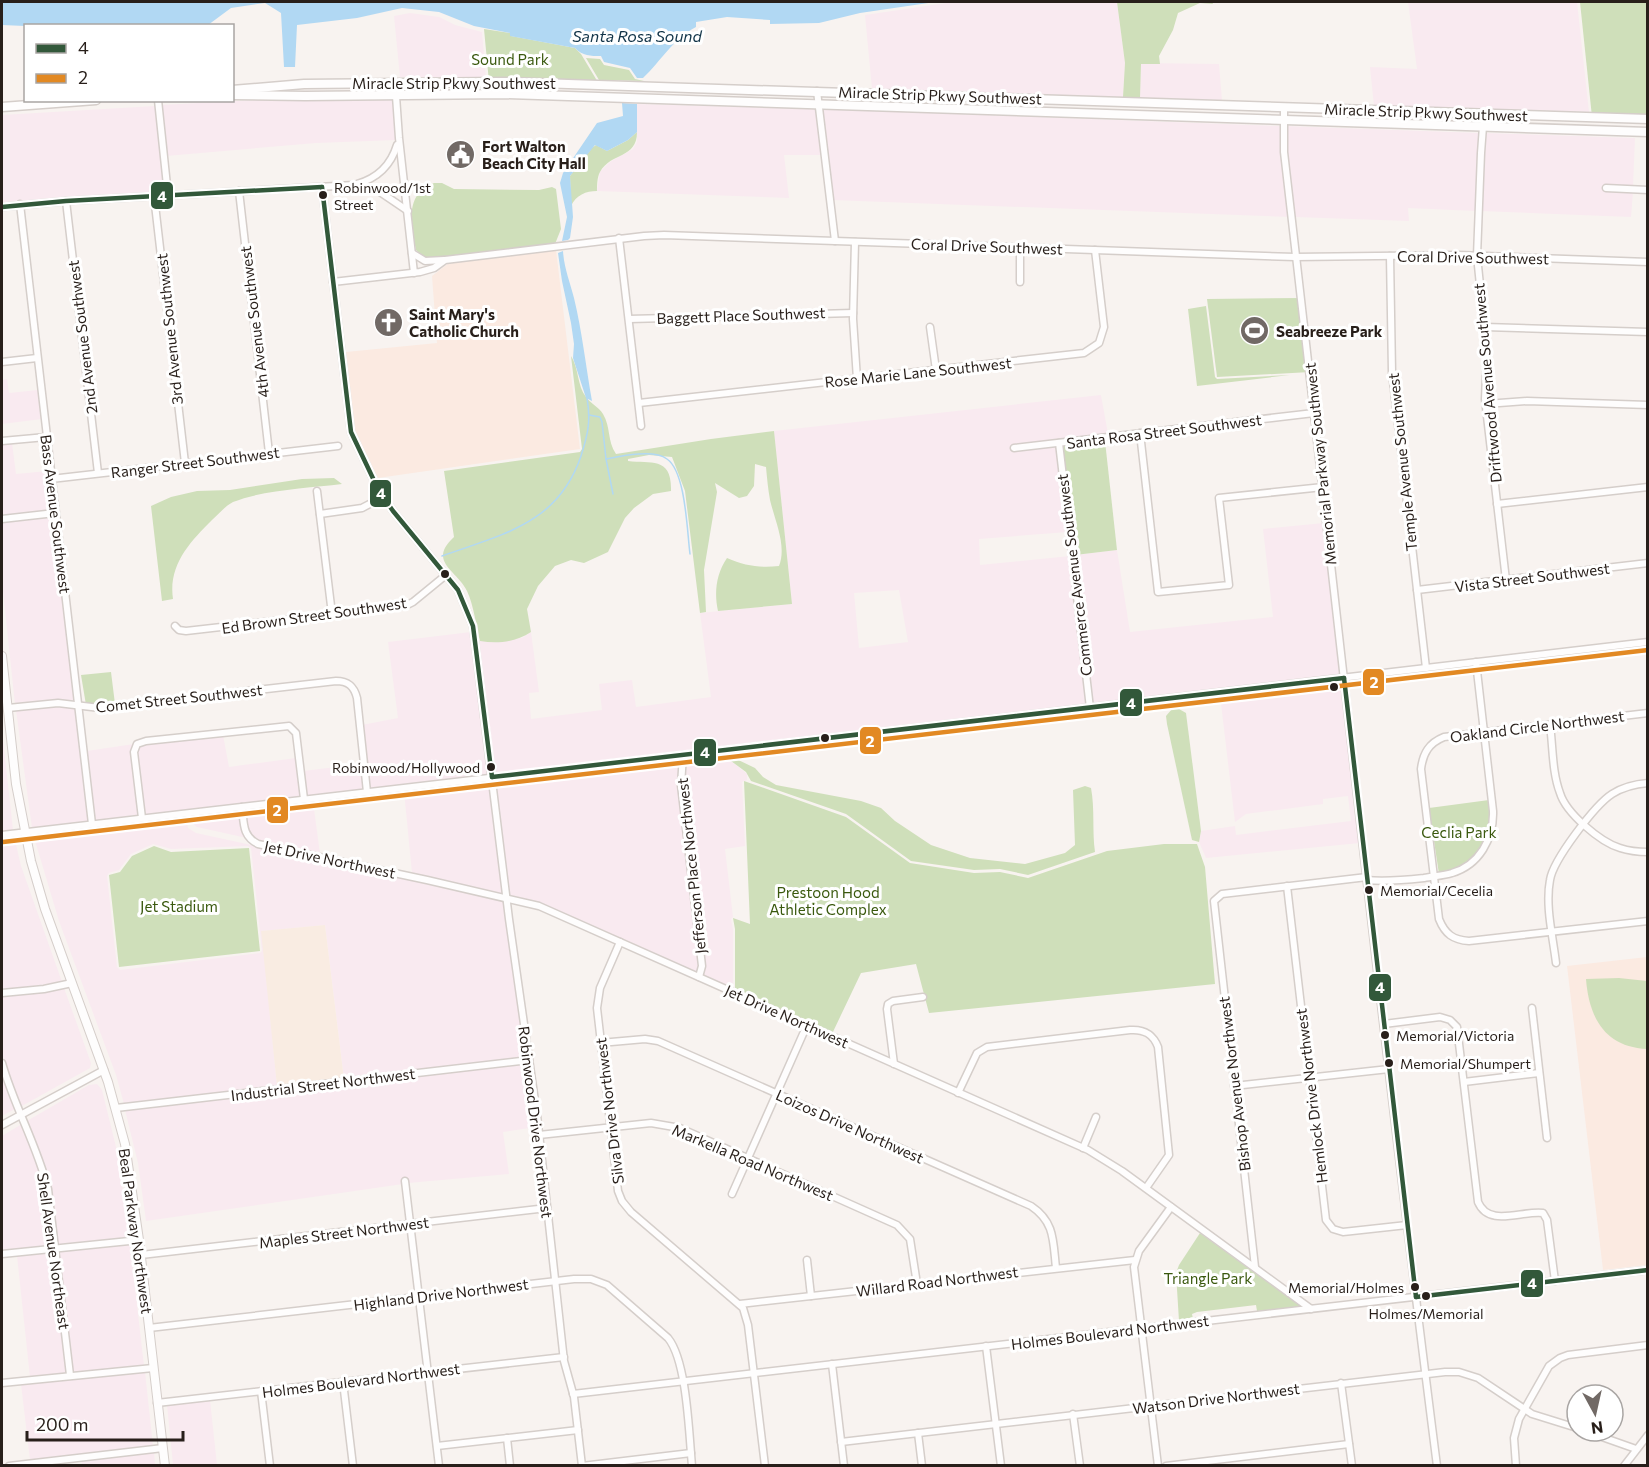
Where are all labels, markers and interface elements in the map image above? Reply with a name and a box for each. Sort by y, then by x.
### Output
legend [24,24,234,102]
water label: Santa Rosa Sound [572,26,703,45]
text: 4 [78,36,89,58]
park label: Sound Park [471,50,549,68]
text: 2 [78,66,88,88]
street label: Miracle Strip Pkwy Southwest [352,74,556,92]
street label: Miracle Strip Pkwy Southwest [838,82,1042,108]
street label: Miracle Strip Pkwy Southwest [1324,99,1528,125]
place label: Fort Walton Beach City Hall [482,137,586,172]
public building icon: Fort Walton Beach City Hall [445,139,477,171]
place label: Robinwood/1st Street [334,179,431,213]
line badge: 4 [150,181,174,210]
text: 4 [157,186,167,205]
marker: Robinwood/1st Street [317,189,329,201]
street label: Coral Drive Southwest [911,234,1063,258]
street label: 4th Avenue Southwest [236,245,272,399]
street label: Coral Drive Southwest [1397,247,1549,267]
street label: 3rd Avenue Southwest [152,252,186,406]
street label: 2nd Avenue Southwest [64,259,100,415]
street label: Driftwood Avenue Southwest [1469,282,1505,484]
street label: Baggett Place Southwest [656,303,826,327]
place label: Saint Mary's Catholic Church [409,305,519,340]
church icon: Saint Mary's Catholic Church [372,307,404,339]
sports icon: Seabreeze Park [1239,315,1271,347]
place label: Seabreeze Park [1276,322,1383,340]
street label: Rose Marie Lane Southwest [824,353,1012,391]
street label: Memorial Parkway Southwest [1300,362,1340,566]
street label: Temple Avenue Southwest [1384,372,1420,552]
street label: Santa Rosa Street Southwest [1065,410,1263,452]
street label: Bass Avenue Southwest [37,433,75,595]
street label: Ranger Street Southwest [110,443,280,481]
street label: Commerce Avenue Southwest [1053,473,1095,677]
line badge: 4 [369,479,392,508]
text: 4 [376,483,386,502]
street label: Vista Street Southwest [1453,559,1611,595]
unlabelled marker [439,568,451,580]
street label: Ed Brown Street Southwest [220,593,408,637]
line badge: 2 [1362,668,1385,696]
text: 2 [1369,672,1379,691]
street label: Comet Street Southwest [95,680,263,716]
unlabelled marker [1328,681,1340,693]
line badge: 4 [1119,688,1143,717]
text: 4 [1126,693,1136,712]
street label: Oakland Circle Northwest [1449,706,1625,746]
line badge: 2 [859,726,882,755]
text: 2 [865,731,875,750]
unlabelled marker [819,732,831,744]
line badge: 4 [693,738,717,767]
text: 4 [700,742,710,761]
place label: Robinwood/Hollywood [332,759,480,776]
marker: Robinwood/Hollywood [485,761,497,773]
street label: Jefferson Place Northwest [673,777,709,955]
line badge: 2 [266,796,289,824]
text: 2 [272,800,282,819]
park label: Ceclia Park [1421,823,1497,841]
street label: Jet Drive Northwest [263,836,397,882]
place label: Memorial/Cecelia [1380,882,1493,899]
park label: Prestoon Hood Athletic Complex [769,883,887,918]
marker: Memorial/Cecelia [1363,884,1375,896]
park label: Jet Stadium [140,897,218,915]
line badge: 4 [1368,973,1392,1002]
text: 4 [1375,977,1385,996]
street label: Jet Drive Northwest [722,981,852,1051]
street label: Bishop Avenue Northwest [1214,996,1254,1172]
street label: Hemlock Drive Northwest [1291,1008,1331,1184]
street label: Robinwood Drive Northwest [515,1025,557,1219]
place label: Memorial/Victoria [1396,1027,1514,1044]
marker: Memorial/Victoria [1379,1029,1391,1041]
street label: Silva Drive Northwest [591,1037,627,1185]
place label: Memorial/Shumpert [1400,1055,1531,1072]
marker: Memorial/Shumpert [1383,1057,1395,1069]
street label: Industrial Street Northwest [230,1064,416,1104]
street label: Loizos Drive Northwest [773,1085,927,1167]
street label: Markella Road Northwest [670,1120,836,1204]
street label: Beal Parkway Northwest [115,1147,157,1315]
street label: Shell Avenue Northeast [34,1171,74,1331]
street label: Maples Street Northwest [258,1213,430,1251]
street label: Willard Road Northwest [855,1262,1019,1300]
park label: Triangle Park [1164,1269,1252,1287]
line badge: 4 [1520,1269,1544,1298]
text: 4 [1527,1273,1537,1292]
street label: Highland Drive Northwest [352,1274,530,1314]
place label: Memorial/Holmes [1288,1279,1404,1296]
marker: Memorial/Holmes [1409,1281,1421,1293]
marker: Holmes/Memorial [1420,1290,1432,1302]
place label: Holmes/Memorial [1368,1305,1484,1322]
street label: Holmes Boulevard Northwest [1010,1311,1210,1353]
street label: Holmes Boulevard Northwest [261,1359,461,1401]
street label: Watson Drive Northwest [1131,1379,1301,1417]
north arrow [1565,1383,1625,1443]
scale bar [27,1404,183,1442]
text: 200 m [36,1413,89,1435]
text: N [1590,1418,1604,1439]

